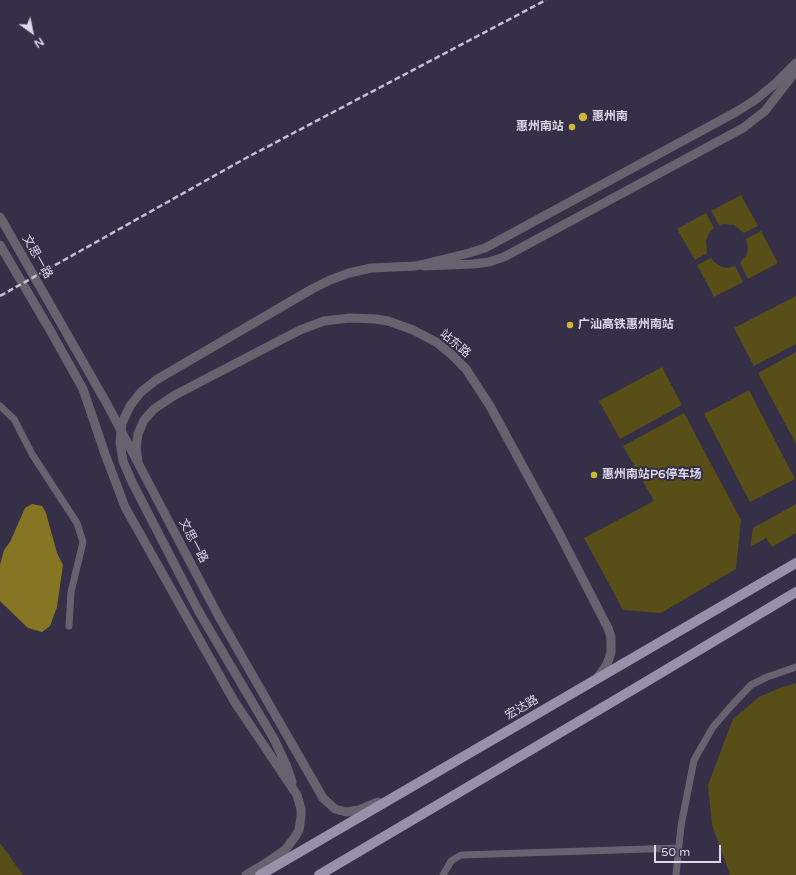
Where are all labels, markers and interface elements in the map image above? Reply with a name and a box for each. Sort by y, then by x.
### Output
north arrow [12,12,52,52]
text: N [32,35,46,50]
place label: 惠州南 [592,110,628,124]
marker: 惠州南 [577,111,589,123]
place label: 惠州南站 [516,120,564,134]
marker: 惠州南站 [567,122,577,132]
street label: 文思一路 [19,233,55,281]
place label: 广汕高铁惠州南站 [578,318,674,332]
marker: 广汕高铁惠州南站 [565,320,575,330]
street label: 站东路 [437,327,473,361]
place label: 惠州南站P6停车场 [602,468,702,482]
marker: 惠州南站P6停车场 [589,470,599,480]
street label: 文思一路 [175,516,211,566]
street label: 宏达路 [503,693,541,723]
scale bar [656,837,723,863]
text: 50 m [661,845,690,859]

